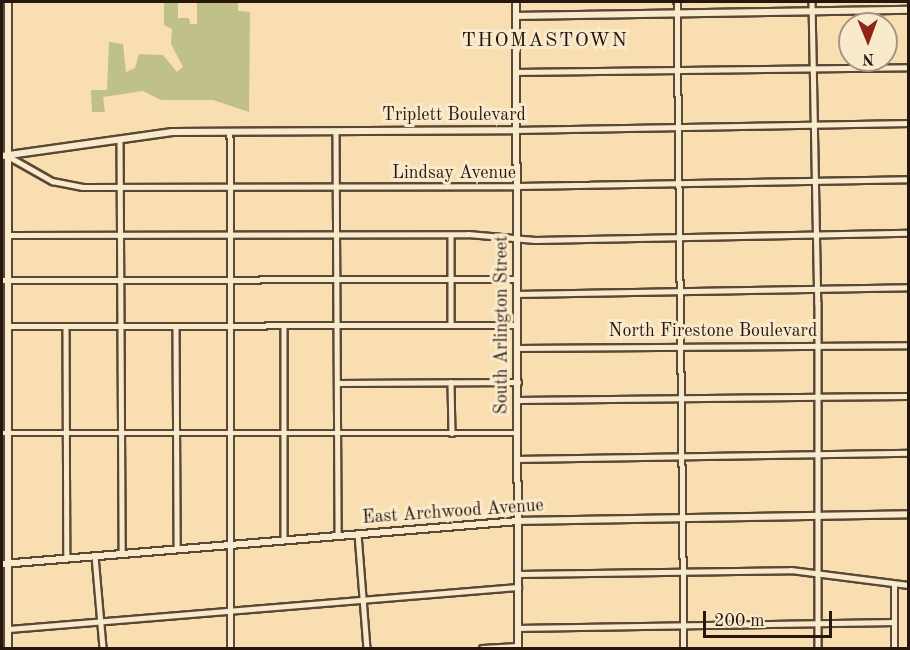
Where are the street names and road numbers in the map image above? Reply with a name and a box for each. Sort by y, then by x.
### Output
street label: Triplett Boulevard [382,104,526,126]
street label: Lindsay Avenue [392,162,516,184]
street label: South Arlington Street [491,236,513,414]
street label: North Firestone Boulevard [609,320,817,342]
street label: East Archwood Avenue [362,495,544,529]

